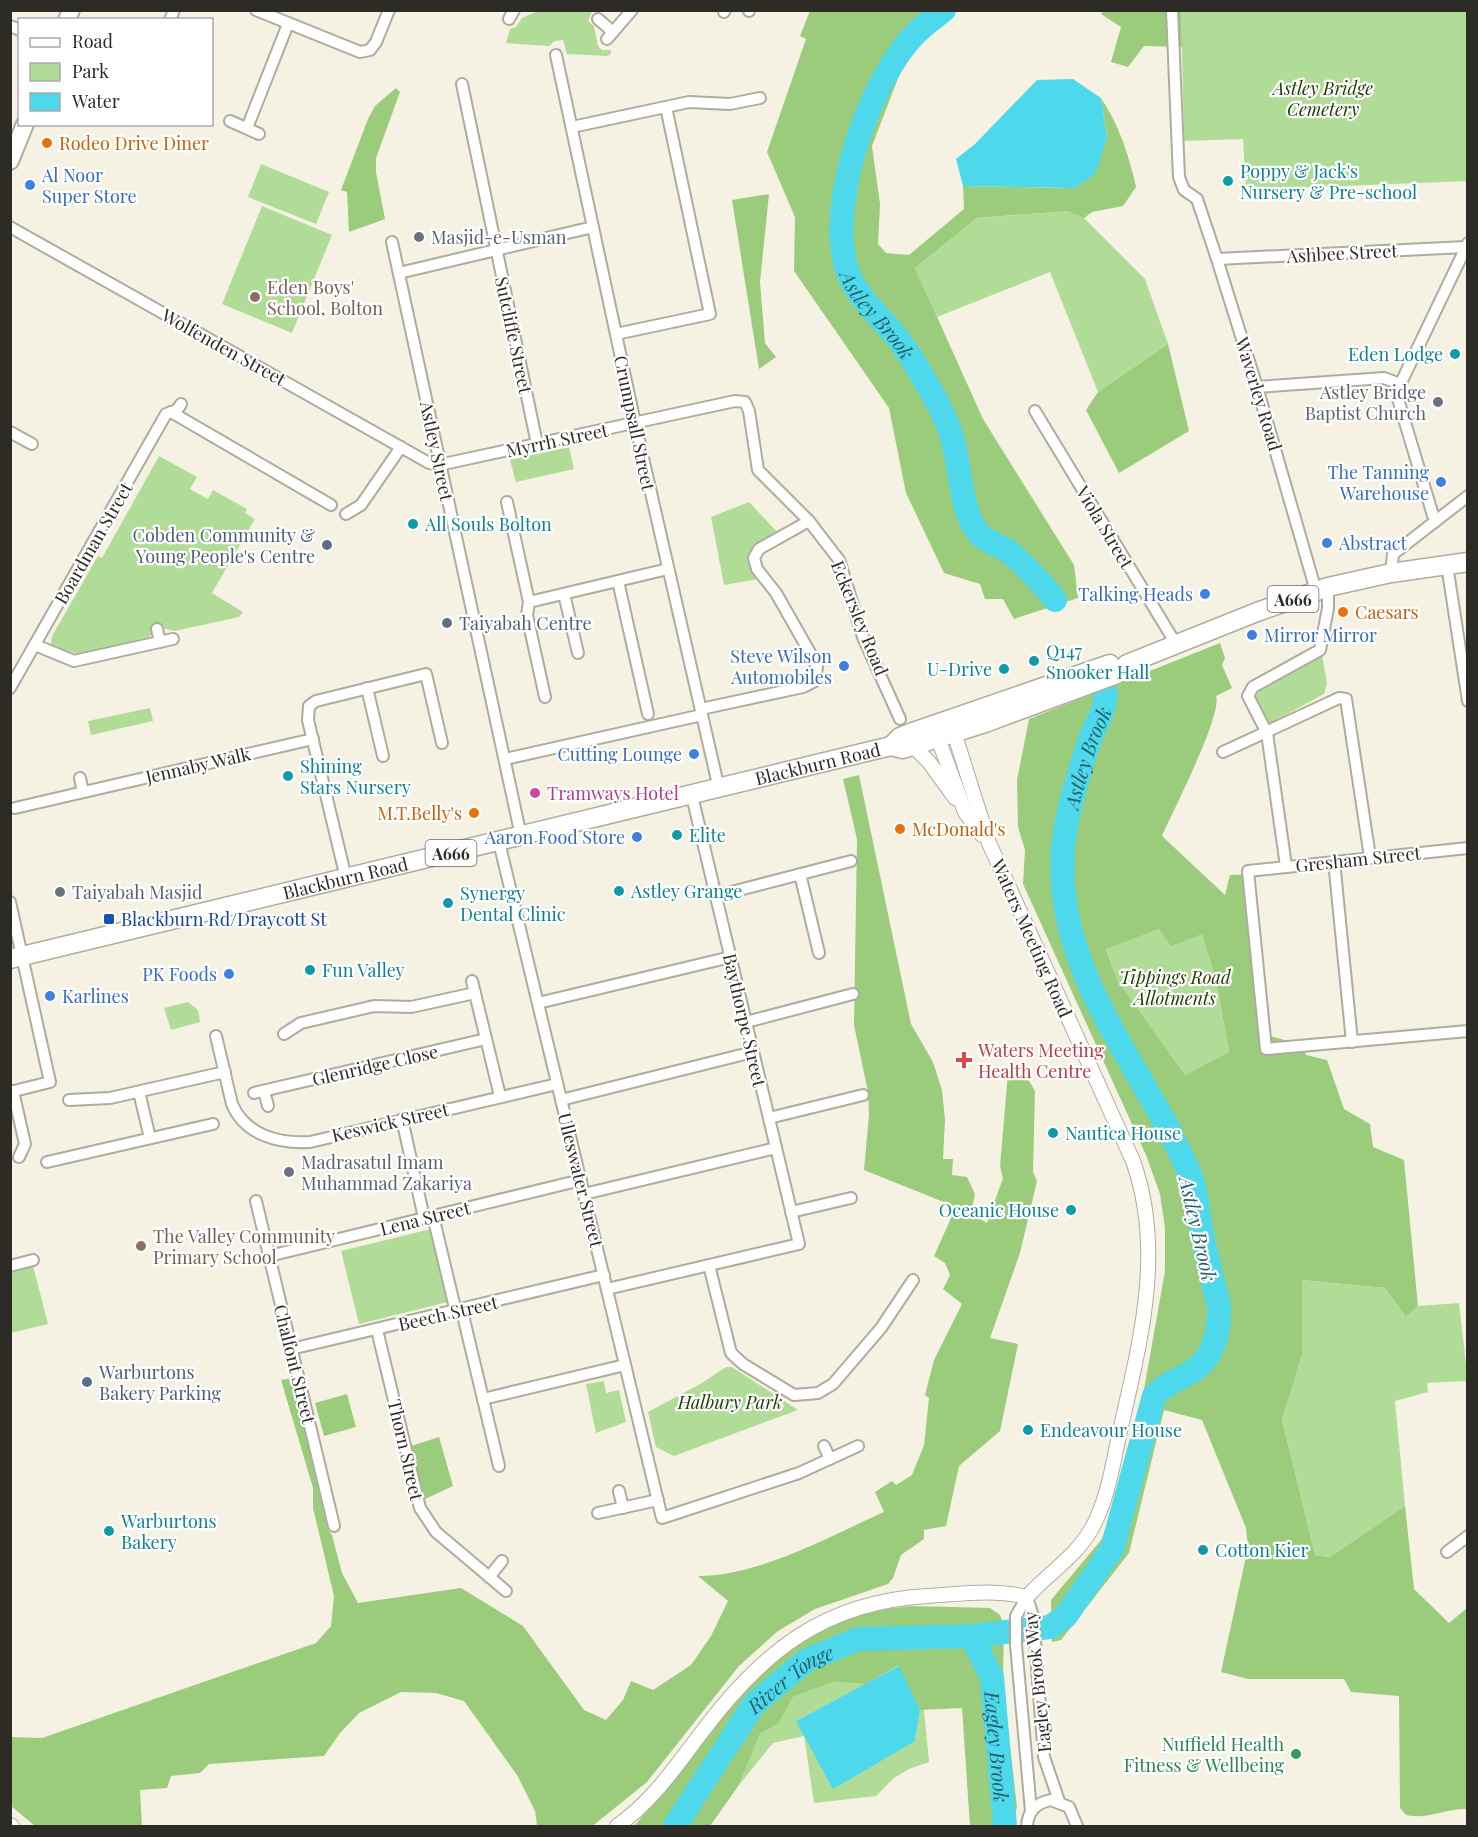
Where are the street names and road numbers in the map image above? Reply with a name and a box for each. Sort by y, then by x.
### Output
street label: Ashbee Street [1285,238,1399,268]
street label: Sutcliffe Street [490,274,538,396]
street label: Wolfenden Street [157,302,291,391]
street label: Waverley Road [1230,333,1288,454]
street label: Crumpsall Street [609,353,661,493]
street label: Astley Street [415,398,459,504]
street label: Myrrh Street [504,417,611,463]
street label: Boardman Street [48,477,138,608]
street label: Viola Street [1070,480,1139,573]
street label: Eckersley Road [826,557,894,680]
road number: A666 [1268,586,1318,612]
street label: Blackburn Road [753,737,883,790]
street label: Jennaby Walk [142,741,253,789]
road number: A666 [426,840,476,866]
street label: Gresham Street [1294,840,1422,878]
street label: Blackburn Road [280,851,411,905]
street label: Waters Meeting Road [986,854,1078,1022]
street label: Baythorpe Street [718,951,772,1090]
street label: Glenridge Close [310,1039,440,1091]
street label: Keswick Street [329,1097,451,1147]
street label: Ulleswater Street [553,1110,609,1250]
street label: Lena Street [377,1195,473,1241]
street label: Beech Street [396,1290,501,1336]
street label: Chalfont Street [269,1302,322,1427]
street label: Thorn Street [383,1397,429,1504]
street label: Eagley Brook Way [1018,1610,1056,1754]

